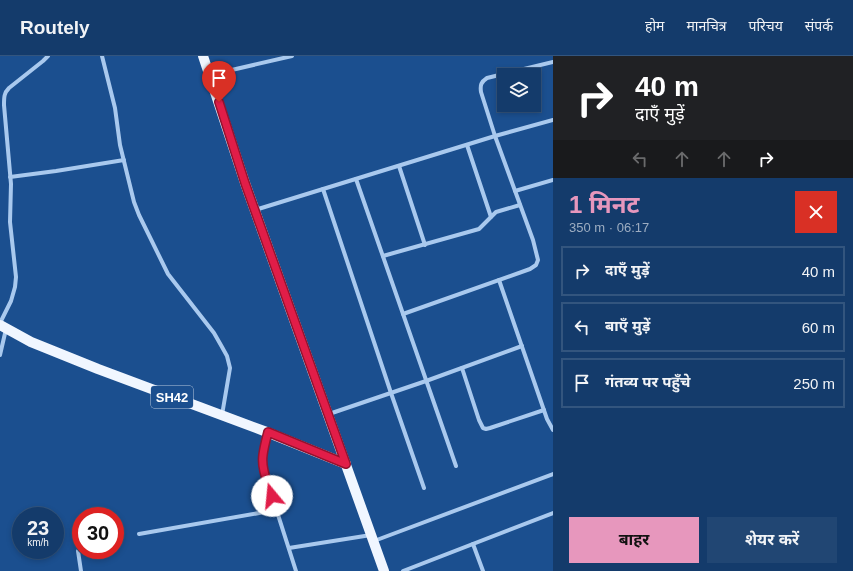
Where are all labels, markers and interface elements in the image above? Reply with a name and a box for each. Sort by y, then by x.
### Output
text: Routely [20,17,90,38]
text: होम [645,18,664,34]
text: मानचित्र [686,18,727,34]
text: परिचय [749,18,783,34]
text: संपर्क [805,18,833,34]
pin [202,61,236,102]
icon: arrive [208,67,230,89]
map controls [497,68,541,112]
button: layers [497,68,541,112]
text: 40 m [635,71,699,102]
icon: right [569,72,621,124]
text: दाएँ मुड़ें [635,104,685,124]
icon: left [629,148,651,170]
icon: ahead [671,148,693,170]
icon: ahead [713,148,735,170]
icon: right [755,148,777,170]
text: 1 मिनट [569,191,639,218]
button: close [795,191,837,233]
text: 350 m · 06:17 [569,220,649,235]
icon: right [571,260,593,282]
text: दाएँ मुड़ें [605,261,649,278]
text: 40 m [802,263,835,280]
icon: left [571,316,593,338]
text: बाएँ मुड़ें [605,317,650,334]
text: 60 m [802,319,835,336]
icon: arrive [571,372,593,394]
text: गंतव्य पर पहुँचे [605,373,690,390]
text: 250 m [793,375,835,392]
road number: SH42 [151,386,193,408]
position arrow [251,475,293,517]
speed limit sign: 30 [72,507,124,559]
text: 23 [27,517,49,539]
button: बाहर [569,517,699,563]
button: शेयर करें [707,517,837,563]
text: km/h [27,537,49,548]

